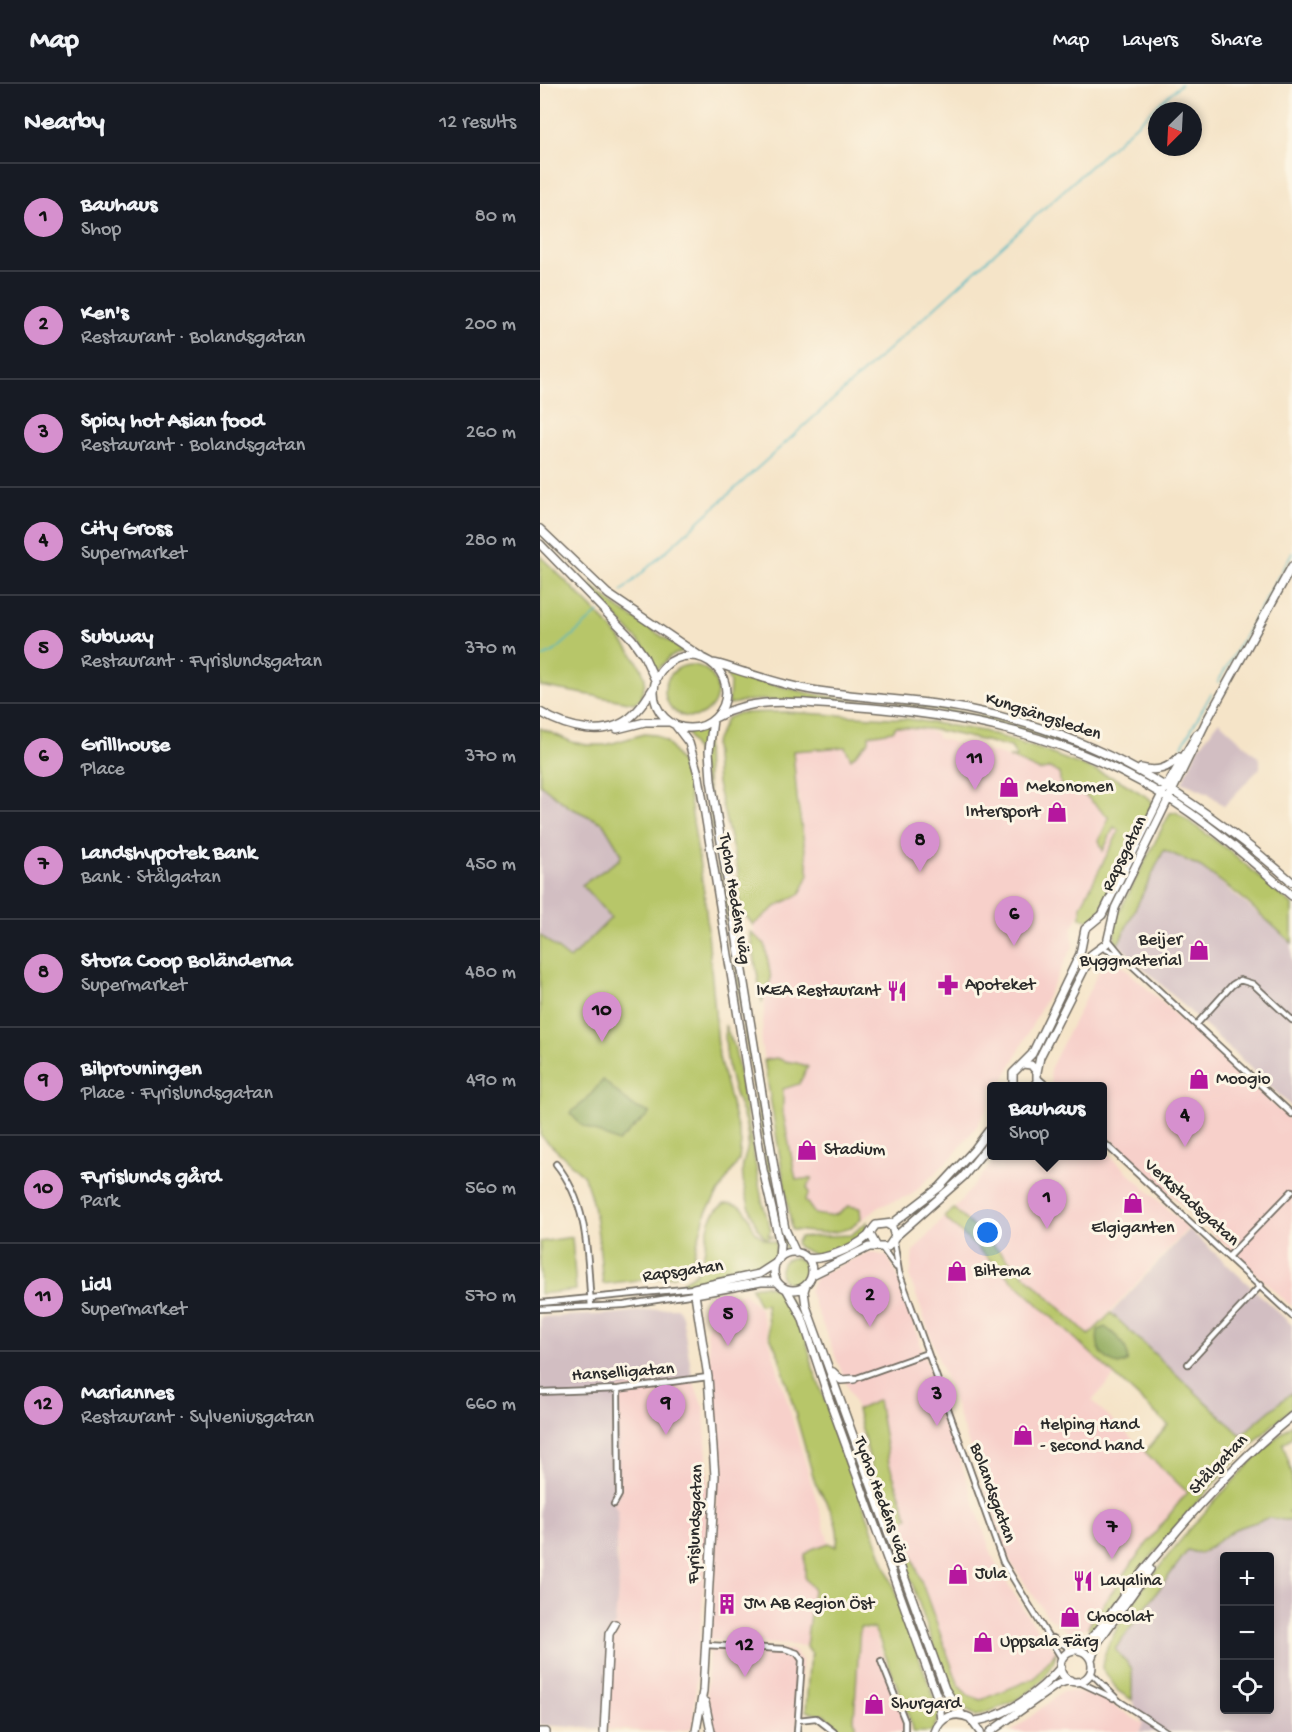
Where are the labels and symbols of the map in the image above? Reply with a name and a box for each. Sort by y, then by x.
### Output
north arrow [1148,102,1202,156]
street label: Kungsängsleden [982,688,1104,746]
pin: 11 [956,740,994,790]
shop icon: Mekonomen [997,775,1021,799]
place label: Mekonomen [1026,777,1114,798]
shop icon: Intersport [1045,800,1069,824]
place label: Intersport [966,802,1042,823]
street label: Rapsgatan [1098,813,1152,895]
pin: 8 [900,822,940,872]
street label: Tycho Hedéns väg [713,831,755,966]
pin: 6 [994,896,1034,946]
place label: Beijer Byggmaterial [1079,930,1184,972]
shop icon: Beijer Byggmaterial [1187,938,1211,962]
pharmacy icon: Apoteket [936,973,960,997]
place label: Apoteket [965,975,1037,996]
restaurant icon: IKEA Restaurant [885,979,909,1003]
place label: IKEA Restaurant [756,981,882,1002]
pin: 10 [582,992,622,1042]
shop icon: Moogio [1187,1067,1211,1091]
place label: Moogio [1216,1069,1271,1090]
pin: 4 [1166,1098,1204,1147]
shop icon: Stadium [795,1138,819,1162]
place label: Stadium [824,1140,886,1161]
street label: Verkstadsgatan [1138,1154,1243,1252]
pin: 1 [1028,1180,1066,1229]
shop icon: Elgiganten [1121,1191,1145,1215]
your location [973,1218,1002,1247]
place label: Elgiganten [1091,1218,1175,1239]
street label: Rapsgatan [641,1256,725,1288]
shop icon: Biltema [945,1259,969,1283]
place label: Biltema [973,1261,1031,1282]
pin: 2 [850,1278,890,1327]
pin: 5 [708,1296,747,1346]
street label: Hanselligatan [571,1359,675,1387]
pin: 3 [918,1376,956,1426]
pin: 9 [646,1386,686,1435]
place label: Helping Hand - second hand [1040,1415,1145,1457]
shop icon: Helping Hand - second hand [1011,1423,1035,1447]
street label: Stålgatan [1185,1430,1253,1500]
street label: Tycho Hedéns väg [848,1433,913,1566]
street label: Bolandsgatan [964,1439,1020,1546]
street label: Fyrislundsgatan [683,1464,709,1585]
pin: 7 [1092,1510,1132,1559]
shop icon: Jula [946,1562,970,1586]
place label: Jula [975,1564,1008,1585]
restaurant icon: Layalina [1071,1569,1095,1593]
place label: Layalina [1100,1571,1163,1592]
building icon: JM AB Region Öst [715,1592,739,1616]
place label: JM AB Region Öst [744,1594,876,1615]
shop icon: Chocolat [1058,1605,1082,1629]
place label: Chocolat [1087,1607,1154,1628]
pin: 12 [726,1628,764,1677]
shop icon: Uppsala Färg [971,1630,995,1654]
place label: Uppsala Färg [1000,1632,1099,1653]
shop icon: Shurgard [862,1692,886,1716]
place label: Shurgard [891,1694,962,1715]

